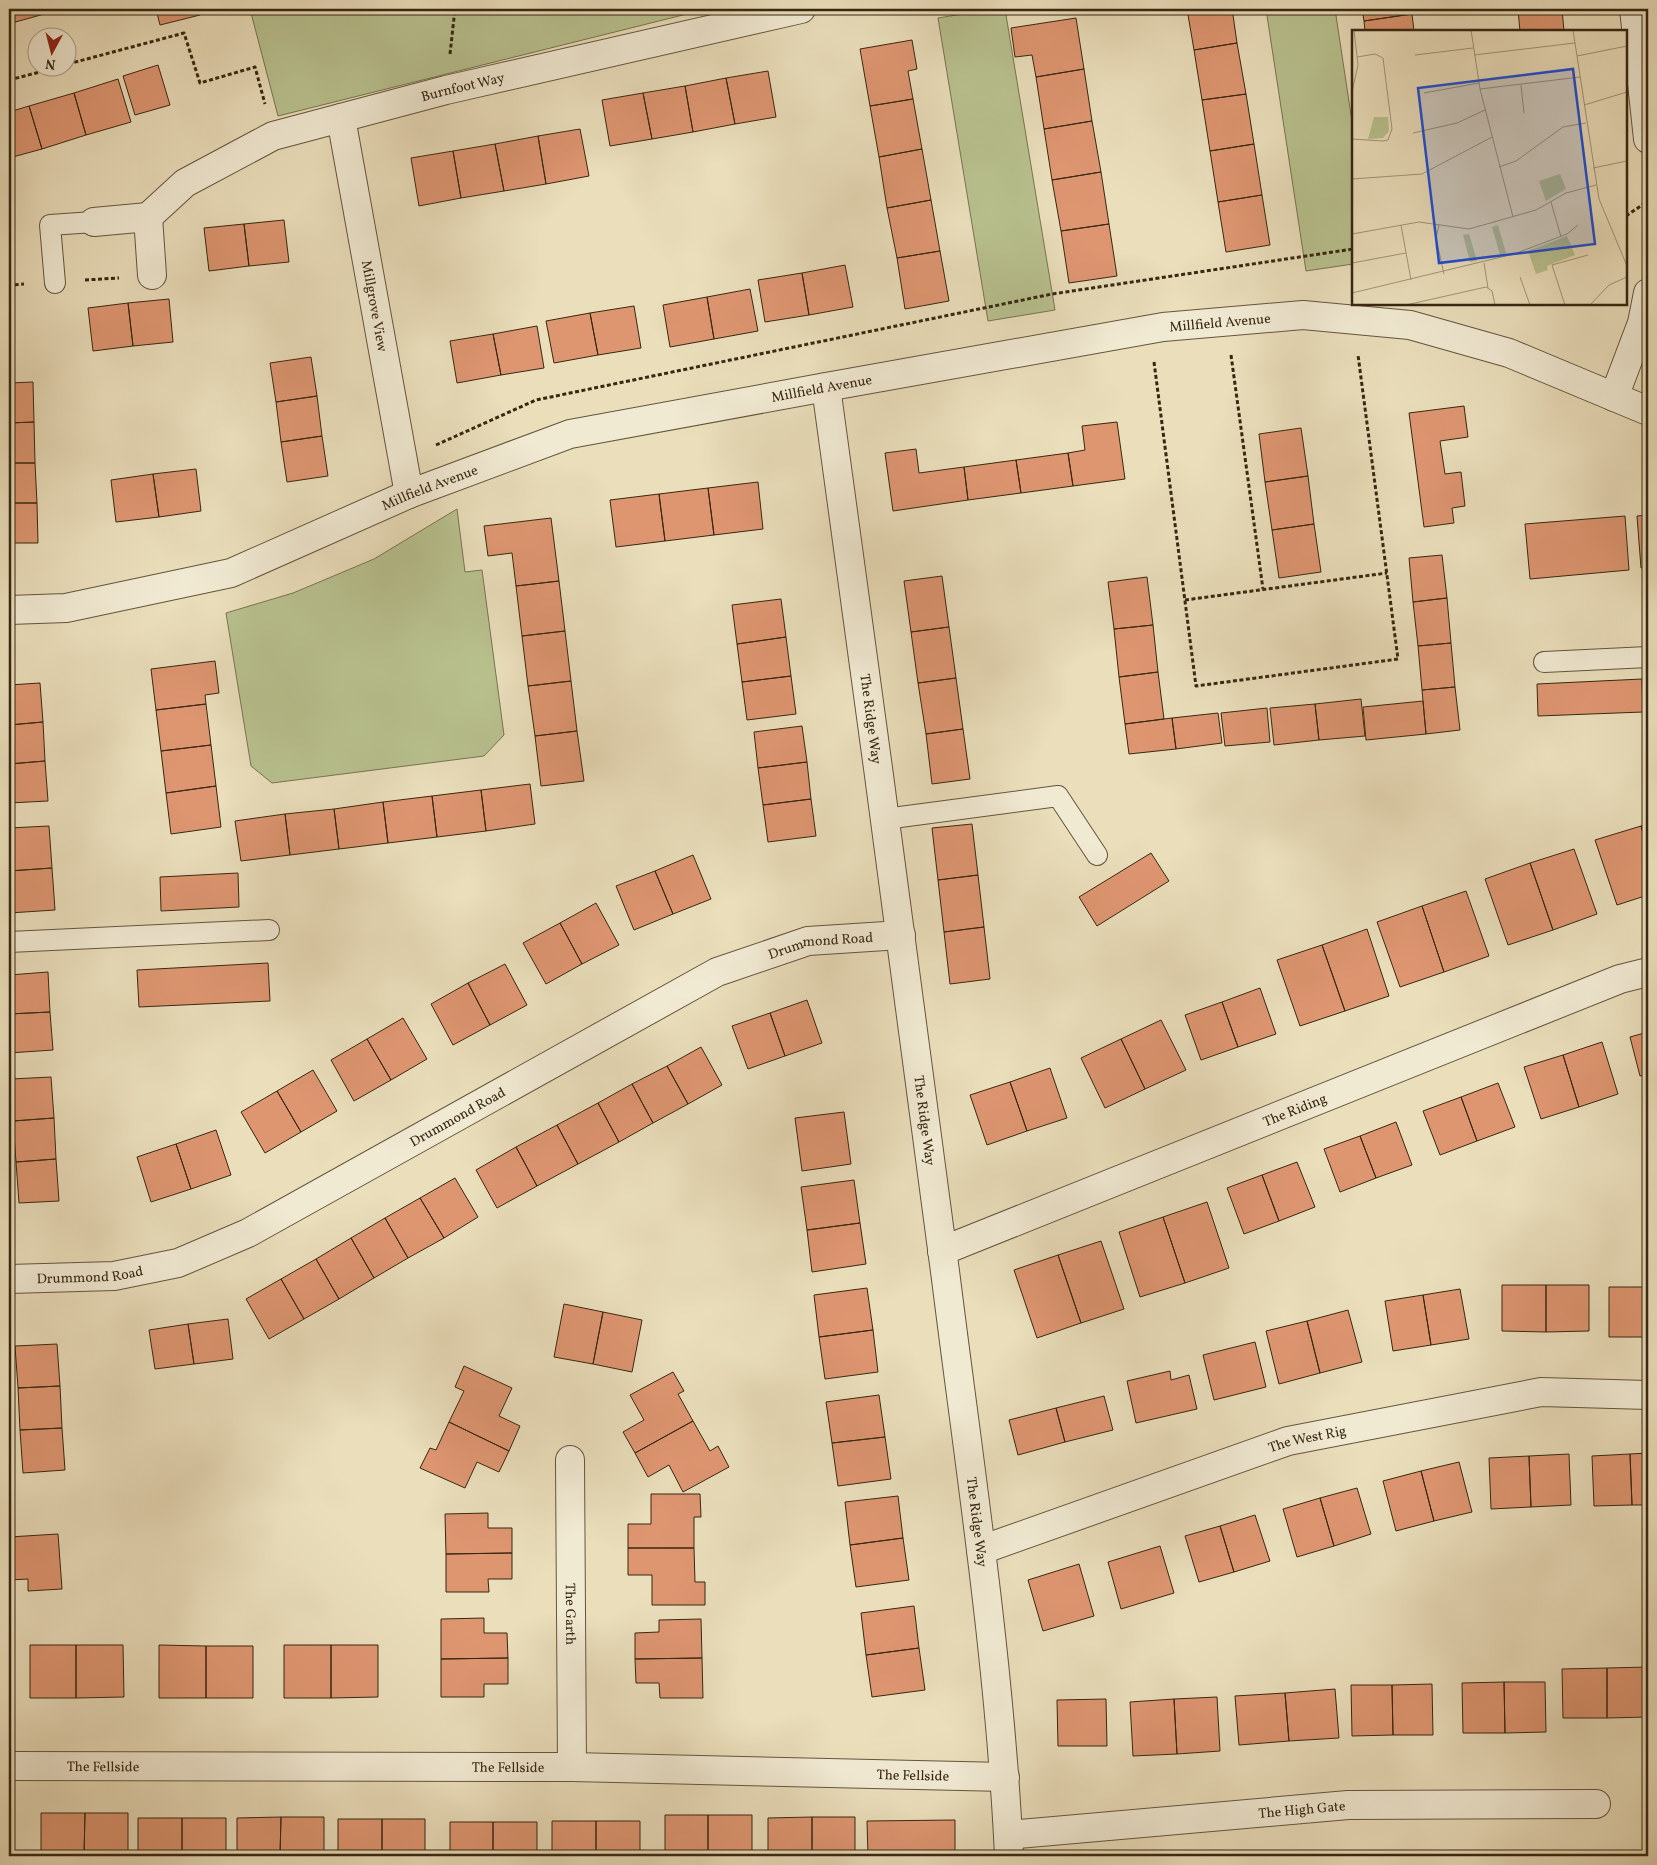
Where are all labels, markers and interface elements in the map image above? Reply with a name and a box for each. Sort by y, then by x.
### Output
north arrow [28,28,78,78]
inset map [1352,30,1627,305]
text: N [44,53,57,73]
street label: Burnfoot Way [419,69,507,107]
street label: Millgrove View [356,259,391,354]
street label: Millfield Avenue [1169,310,1272,337]
street label: Millfield Avenue [770,371,874,408]
street label: Millfield Avenue [379,461,481,516]
street label: The Ridge Way [854,673,885,766]
street label: Drummond Road [766,929,874,965]
street label: The Ridge Way [908,1074,939,1167]
street label: Drummond Road [407,1083,509,1152]
street label: The Riding [1261,1090,1330,1132]
street label: Drummond Road [36,1262,145,1289]
street label: The West Rig [1266,1422,1348,1458]
street label: The Ridge Way [961,1476,991,1569]
street label: The Garth [560,1583,579,1645]
street label: The Fellside [67,1758,140,1777]
street label: The Fellside [472,1759,545,1778]
street label: The Fellside [876,1766,950,1787]
street label: The High Gate [1258,1797,1347,1824]

